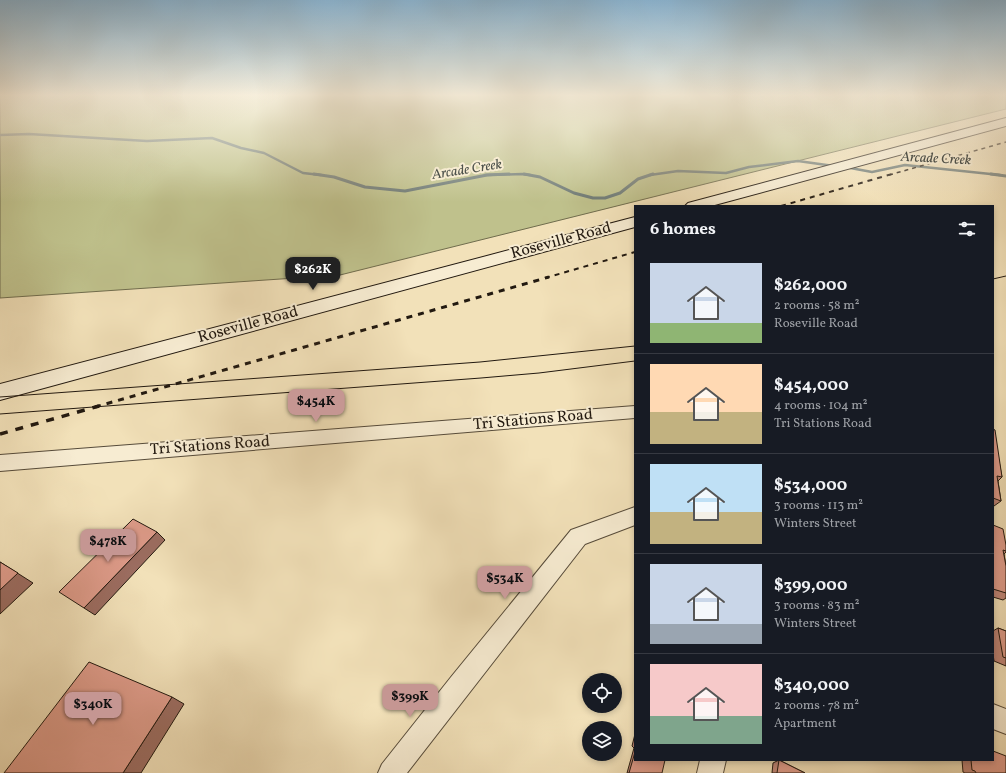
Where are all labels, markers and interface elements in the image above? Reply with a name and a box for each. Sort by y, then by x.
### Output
water label: Arcade Creek [899,148,972,170]
water label: Arcade Creek [430,155,504,185]
street label: Roseville Road [508,217,614,265]
text: 6 homes [650,218,716,241]
icon: filters [956,218,978,240]
pin: $262K [285,257,341,291]
text: $262K [294,261,332,279]
text: $262,000 [774,274,847,297]
icon: home [682,279,730,327]
text: 2 rooms · 58 m² [774,297,859,315]
street label: Roseville Road [195,301,301,349]
text: Roseville Road [774,315,858,333]
text: $454,000 [774,374,849,397]
icon: home [682,380,730,428]
pin: $454K [288,389,344,423]
text: $454K [297,393,335,411]
text: 4 rooms · 104 m² [774,397,868,415]
street label: Tri Stations Road [472,404,594,436]
text: Tri Stations Road [774,415,872,433]
street label: Tri Stations Road [149,431,271,461]
text: $534,000 [774,474,847,497]
icon: home [682,480,730,528]
text: 3 rooms · 113 m² [774,497,863,515]
text: Winters Street [774,515,857,533]
pin: $478K [80,529,136,563]
text: $478K [89,533,127,551]
pin: $534K [477,566,533,600]
text: $534K [486,570,524,588]
text: $399,000 [774,574,847,597]
icon: home [682,580,730,628]
text: 3 rooms · 83 m² [774,597,860,615]
text: Winters Street [774,615,857,633]
map controls [582,673,622,761]
button: locate [582,673,622,713]
text: $340,000 [774,674,849,697]
icon: home [682,680,730,728]
pin: $399K [382,684,438,718]
text: $399K [391,688,429,706]
pin: $340K [65,692,121,726]
text: $340K [74,696,112,714]
text: 2 rooms · 78 m² [774,697,859,715]
text: Apartment [774,715,837,733]
button: layers [582,721,622,761]

